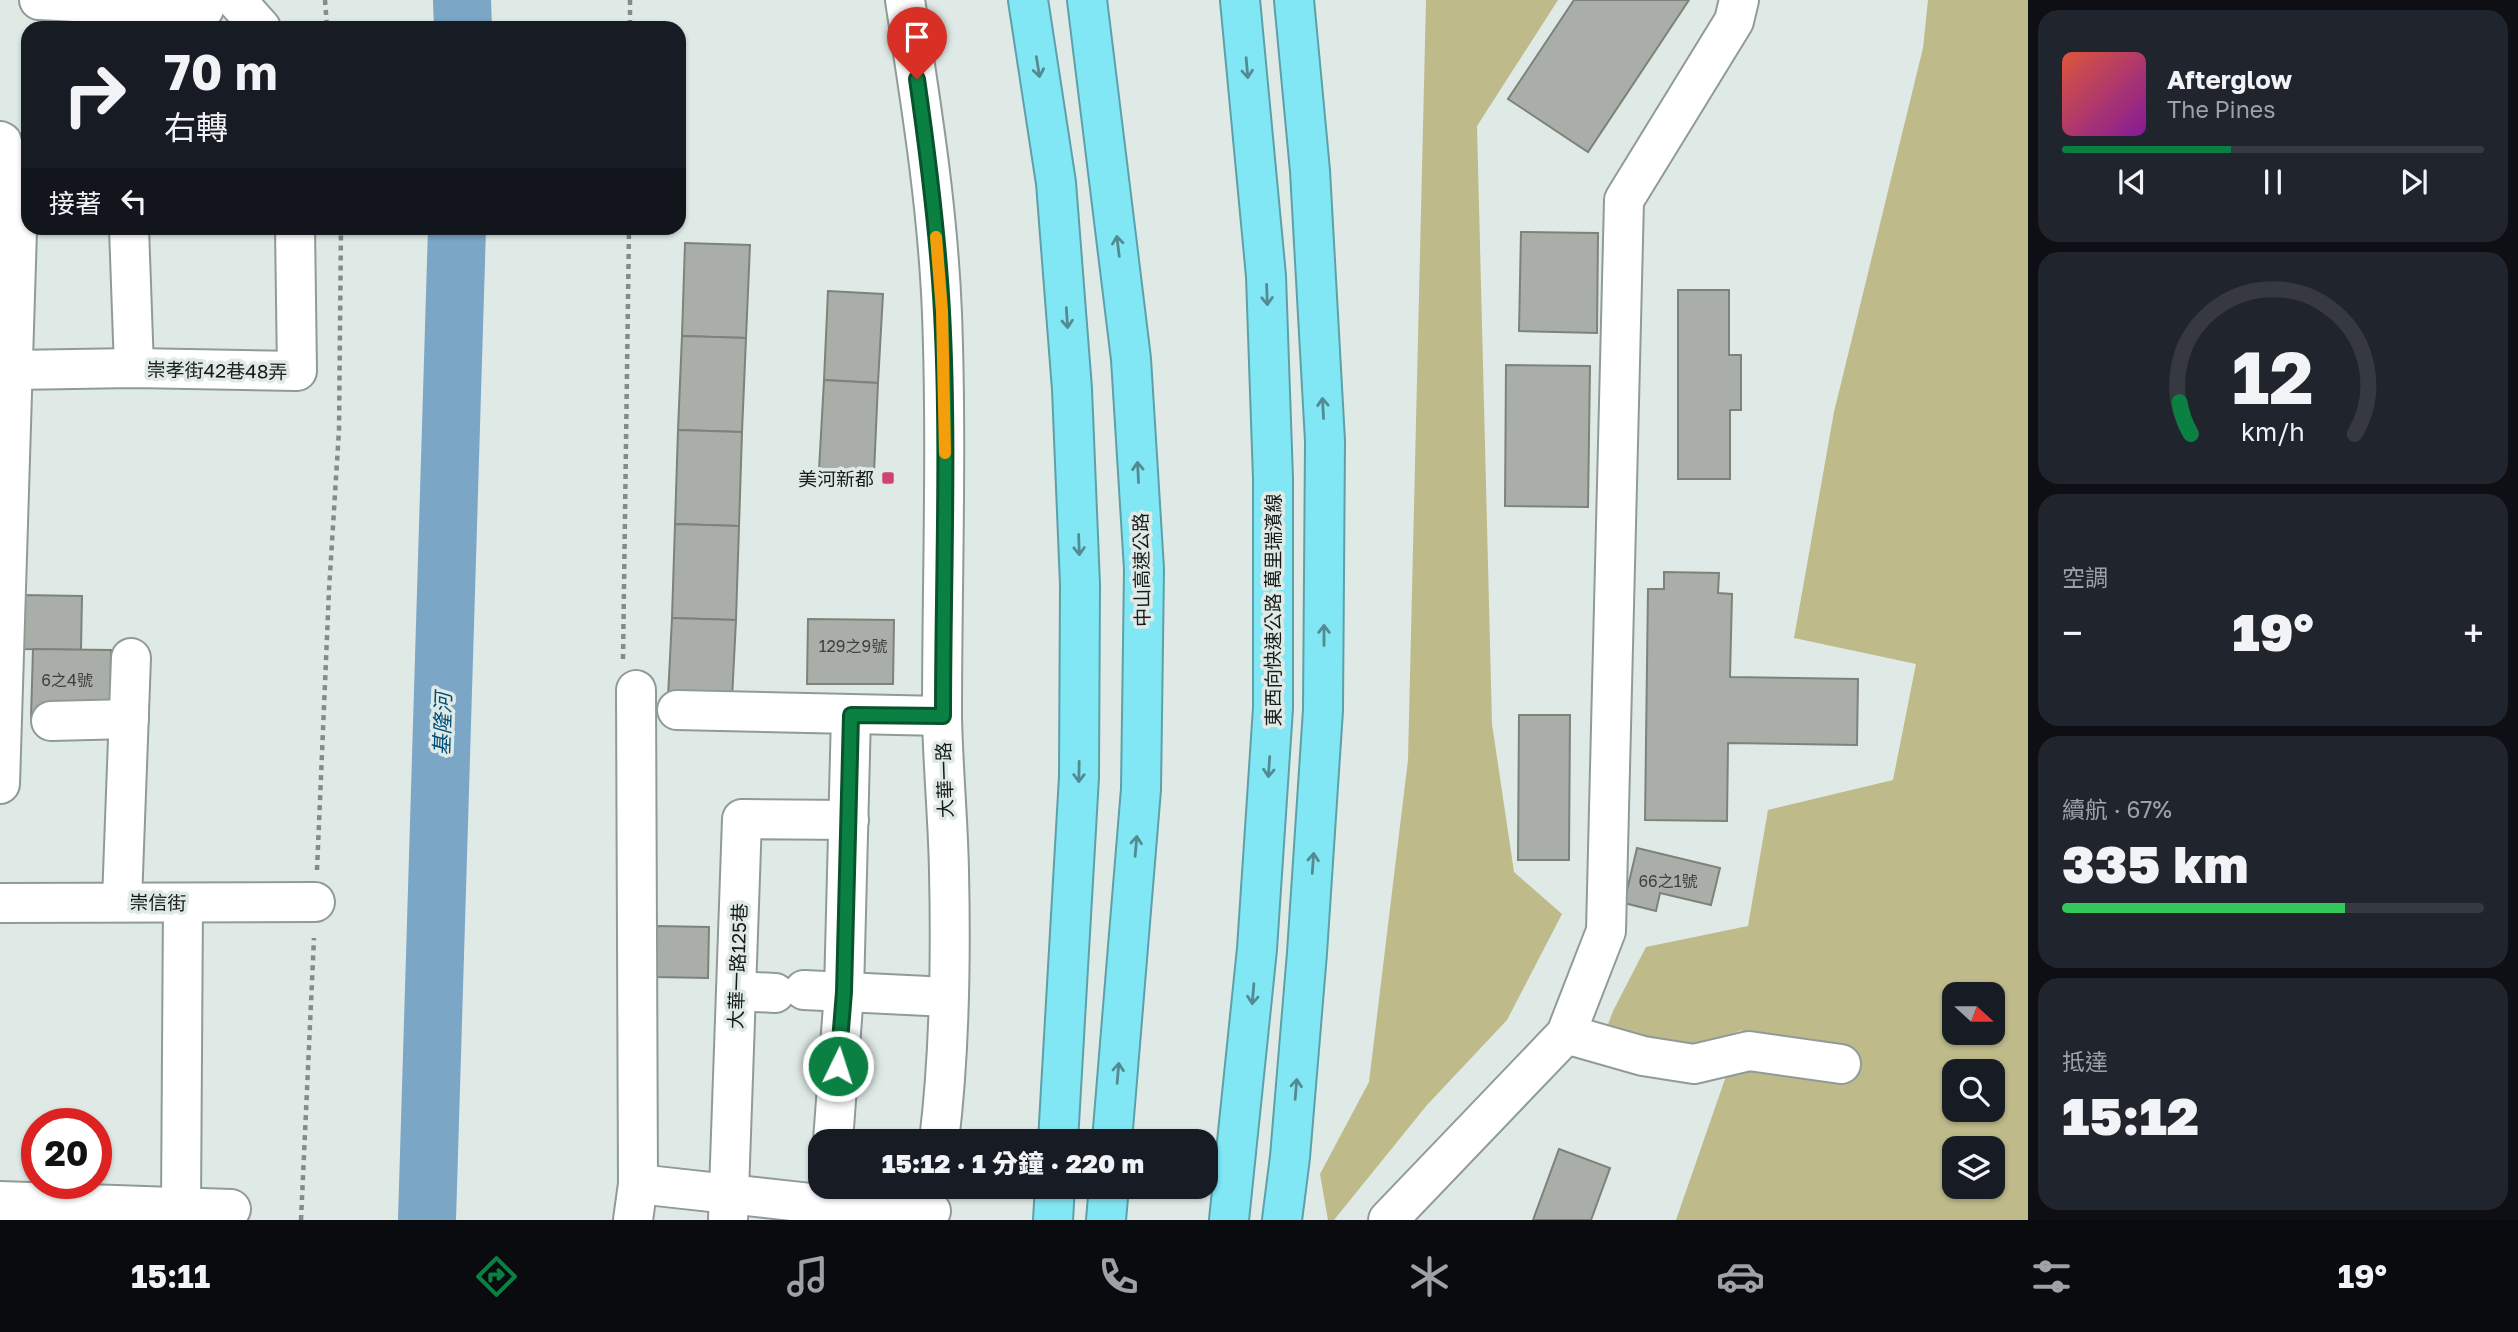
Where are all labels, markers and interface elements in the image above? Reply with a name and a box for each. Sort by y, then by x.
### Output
pin [887,7,947,79]
icon: arrive [898,18,936,56]
text: 70 m [164,42,278,101]
icon: right [49,49,140,140]
one-way arrow [1032,56,1045,78]
one-way arrow [1241,56,1254,79]
text: Afterglow [2167,64,2292,95]
text: The Pines [2167,95,2275,123]
text: 右轉 [164,108,228,146]
icon: previous [2113,163,2151,201]
icon: pause [2254,163,2292,201]
icon: next [2395,163,2433,201]
icon: left [115,182,153,220]
text: 接著 [49,188,101,219]
one-way arrow [1111,235,1124,257]
one-way arrow [1260,283,1273,306]
one-way arrow [1061,306,1074,328]
text: 12 [2232,333,2314,420]
street label: 崇孝街42巷48弄 [146,357,288,383]
one-way arrow [1317,397,1330,420]
text: km/h [2241,416,2305,447]
one-way arrow [1131,461,1144,484]
place label: 美河新都 [798,467,874,490]
marker: 美河新都 [880,470,896,486]
street label: 東西向快速公路 萬里瑞濱線 [1261,494,1284,726]
street label: 中山高速公路 [1129,513,1153,627]
one-way arrow [1072,533,1085,556]
text: 空調 [2062,563,2108,591]
text: 19° [2232,600,2314,662]
text: − [2062,610,2083,655]
text: + [2463,610,2484,655]
one-way arrow [1317,624,1331,647]
house number: 129之9號 [819,636,887,656]
house number: 6之4號 [41,670,93,690]
water label: 基隆河 [428,688,456,756]
street label: 大華一路 [931,742,957,818]
one-way arrow [1263,755,1276,778]
one-way arrow [1072,760,1085,783]
text: 續航 · 67% [2062,795,2172,823]
text: 335 km [2062,832,2249,894]
one-way arrow [1130,835,1143,858]
one-way arrow [1307,852,1320,874]
house number: 66之1號 [1638,871,1698,891]
street label: 崇信街 [129,890,187,914]
street label: 大華一路125巷 [723,903,751,1029]
one-way arrow [1246,982,1259,1004]
north arrow [1942,982,2006,1045]
map controls [1942,982,2005,1199]
position arrow [801,1029,875,1103]
text: 抵達 [2062,1047,2108,1075]
button: search [1942,1059,2005,1122]
one-way arrow [1112,1062,1125,1085]
one-way arrow [1290,1079,1303,1101]
text: 15:12 [2062,1084,2199,1146]
speed limit sign: 20 [21,1108,112,1199]
button: layers [1942,1136,2005,1199]
text: 15:12 · 1 分鐘 · 220 m [882,1148,1144,1179]
icon: directions [472,1252,521,1301]
icon: music [783,1252,832,1301]
icon: phone [1094,1252,1143,1301]
icon: climate [1405,1252,1454,1301]
icon: car [1716,1252,1765,1301]
icon: filters [2027,1252,2076,1301]
text: 15:11 [131,1257,210,1295]
text: 19° [2338,1257,2387,1295]

